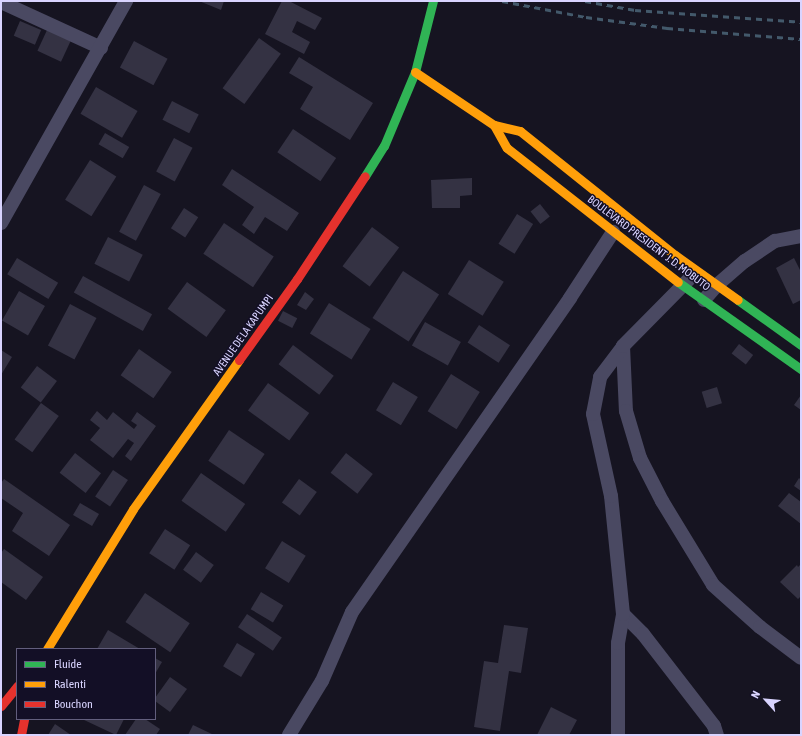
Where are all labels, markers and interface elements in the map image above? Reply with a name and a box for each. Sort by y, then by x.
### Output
street label: BOULEVARD PRESIDENT J. D. MOBUTO [585,193,713,293]
street label: AVENUE DE LA KAPUMPI [210,292,276,378]
legend [16,648,156,720]
text: Fluide [54,657,82,671]
text: Ralenti [54,677,86,691]
north arrow [746,680,786,720]
text: N [748,689,762,700]
text: Bouchon [54,697,93,711]

